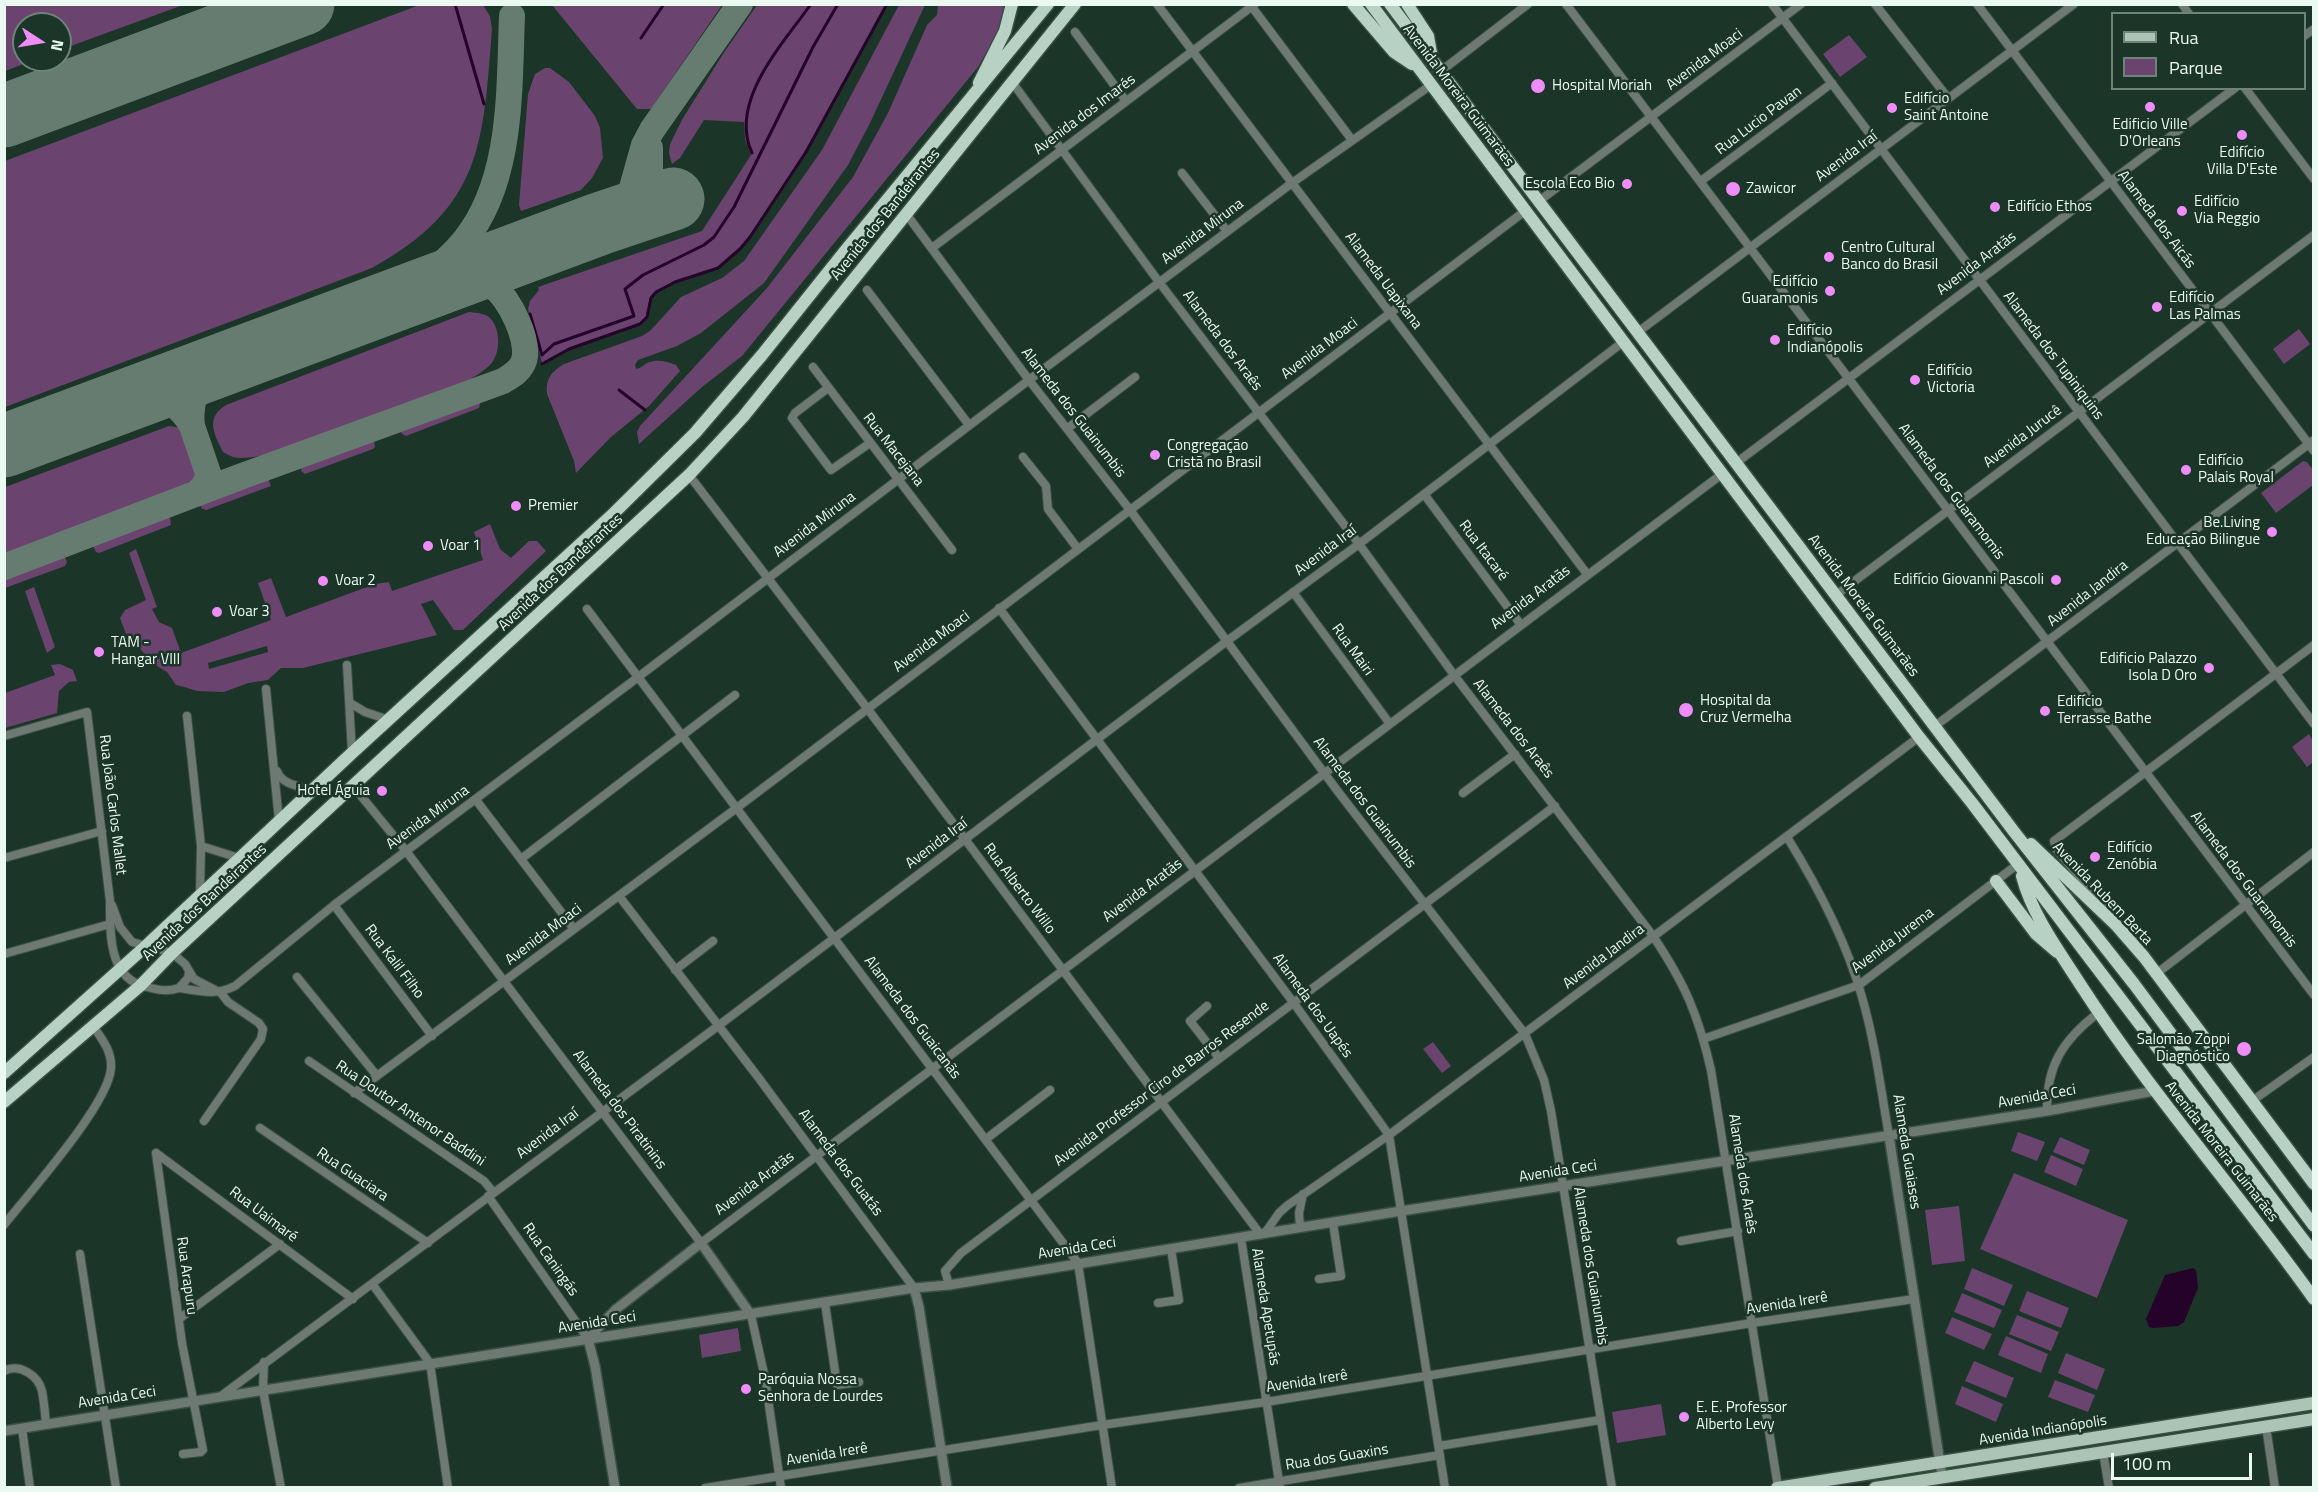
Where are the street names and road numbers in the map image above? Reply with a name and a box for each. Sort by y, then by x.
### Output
street label: Avenida Moreira Guimarães [1399,21,1517,171]
street label: Avenida Moaci [1663,25,1747,95]
street label: Avenida dos Imarés [1031,71,1139,159]
street label: Rua Lucio Pavan [1712,83,1806,159]
street label: Avenida Iraí [1812,128,1882,186]
street label: Avenida dos Bandeirantes [828,146,944,284]
street label: Alameda dos Aicás [2113,167,2199,273]
street label: Avenida Miruna [1158,195,1248,269]
street label: Avenida Aratãs [1934,228,2020,300]
street label: Alameda Uapixana [1341,229,1425,333]
street label: Alameda dos Araês [1178,287,1266,395]
street label: Alameda dos Tupiniquins [1999,288,2107,424]
street label: Avenida Moaci [1278,314,1362,384]
street label: Alameda dos Guainumbis [1017,345,1129,481]
street label: Avenida Jurucê [1980,402,2066,472]
street label: Rua Macejana [859,410,927,490]
street label: Alameda dos Guaramomis [1894,420,2008,564]
street label: Avenida Miruna [770,488,860,562]
street label: Avenida dos Bandeirantes [495,511,627,635]
street label: Rua Itacaré [1454,517,1512,585]
street label: Avenida Iraí [1291,522,1361,580]
street label: Avenida Moreira Guimarães [1804,531,1922,681]
street label: Avenida Jandira [2044,557,2132,631]
street label: Avenida Aratãs [1488,562,1574,634]
street label: Avenida Moaci [890,607,974,677]
street label: Rua Mairi [1327,621,1377,679]
street label: Alameda dos Araês [1469,676,1557,782]
street label: Rua João Carlos Mallet [94,734,130,876]
street label: Alameda dos Guainumbis [1309,734,1419,872]
street label: Avenida Miruna [383,782,473,854]
street label: Alameda dos Guaramomis [2186,808,2300,952]
street label: Avenida Iraí [902,815,972,873]
street label: Avenida Rubem Berta [2048,839,2156,949]
street label: Rua Alberto Willo [979,840,1059,938]
street label: Avenida dos Bandeirantes [139,841,271,965]
street label: Avenida Aratãs [1100,855,1186,927]
street label: Avenida Moaci [502,900,586,970]
street label: Avenida Jurema [1848,904,1938,978]
street label: Rua Kalil Filho [360,921,428,1003]
street label: Avenida Jandira [1560,921,1648,993]
street label: Alameda dos Uapés [1268,950,1356,1062]
street label: Alameda dos Guaicanãs [860,953,964,1083]
street label: Avenida Professor Ciro de Barros Resende [1051,997,1273,1171]
street label: Alameda dos Piratinins [568,1047,670,1173]
street label: Rua Doutor Antenor Baddini [332,1057,488,1171]
street label: Avenida Moreira Guimarães [2160,1078,2282,1226]
street label: Avenida Ceci [1997,1081,2077,1113]
street label: Alameda Guaiases [1888,1093,1924,1211]
street label: Avenida Iraí [513,1105,583,1163]
street label: Alameda dos Guatás [794,1106,886,1220]
street label: Alameda dos Araês [1724,1113,1760,1235]
street label: Rua Guaciara [313,1144,391,1206]
street label: Avenida Aratãs [712,1148,798,1220]
street label: Avenida Ceci [1518,1157,1598,1187]
street label: Rua Uaimaré [225,1183,301,1247]
street label: Alameda dos Guainumbis [1569,1186,1611,1346]
street label: Rua Caningás [518,1220,582,1300]
street label: Avenida Ceci [1037,1234,1117,1264]
street label: Rua Arapuru [172,1236,200,1316]
street label: Alameda Apetupás [1247,1247,1283,1367]
street label: Avenida Irerê [1745,1289,1829,1319]
street label: Avenida Ceci [557,1308,637,1338]
street label: Avenida Irerê [1265,1367,1349,1397]
street label: Avenida Ceci [77,1383,157,1413]
street label: Avenida Indianópolis [1978,1412,2108,1450]
street label: Avenida Irerê [785,1440,869,1470]
street label: Rua dos Guaxins [1284,1441,1390,1475]

